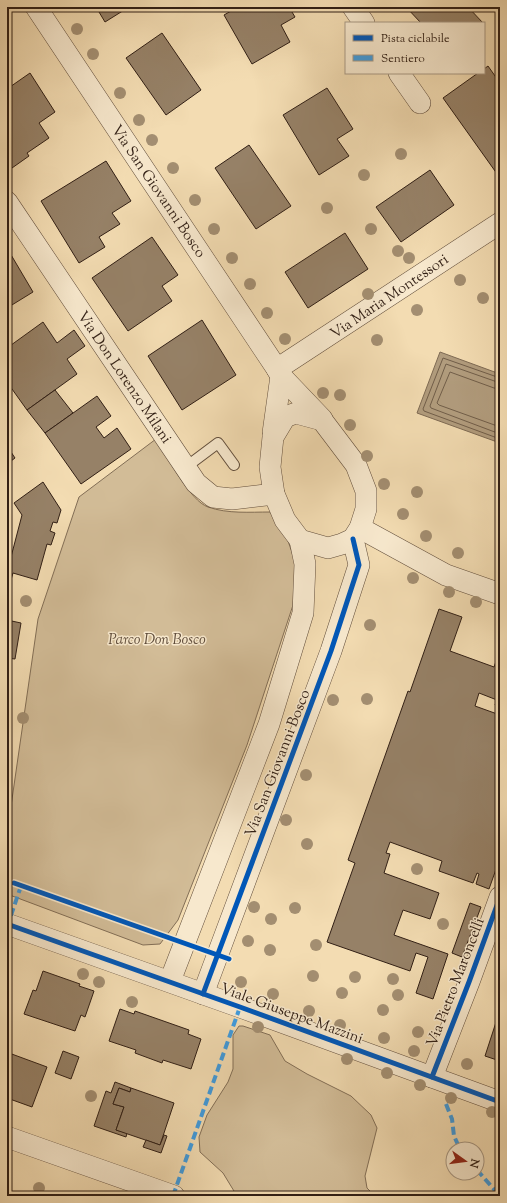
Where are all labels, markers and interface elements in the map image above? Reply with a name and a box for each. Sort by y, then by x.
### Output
legend [345,22,485,74]
text: Pista ciclabile [381,30,450,48]
text: Sentiero [381,50,425,68]
street label: Via San Giovanni Bosco [105,121,210,262]
street label: Via Maria Montessori [327,250,453,345]
street label: Via Don Lorenzo Milani [71,307,176,448]
park label: Parco Don Bosco [108,630,206,651]
street label: Via San Giovanni Bosco [241,687,316,840]
street label: Via Pietro Maroncelli [422,915,491,1050]
street label: Viale Giuseppe Mazzini [217,979,366,1050]
north arrow [445,1141,485,1181]
text: N [465,1156,483,1170]

